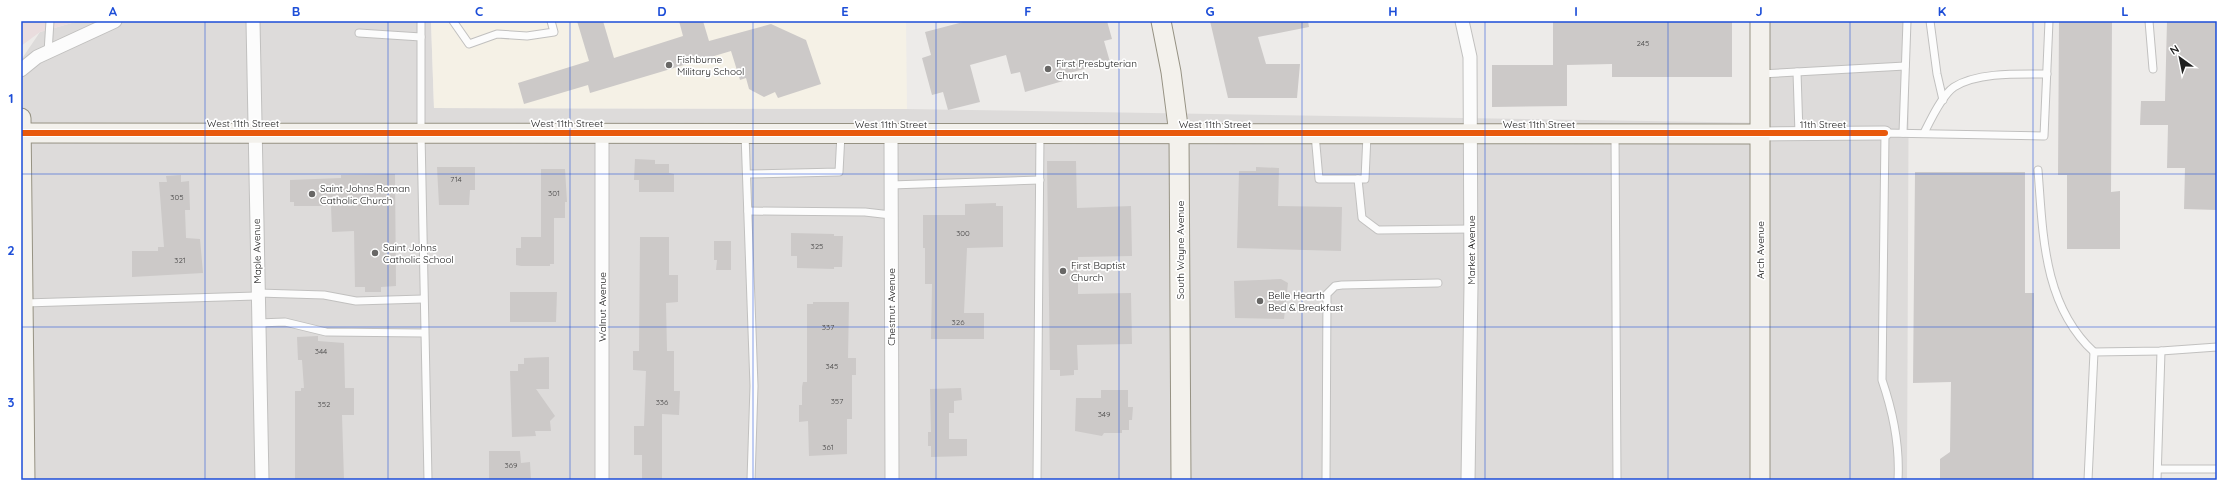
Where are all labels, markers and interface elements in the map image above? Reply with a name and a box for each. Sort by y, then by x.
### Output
text: A [109,3,118,19]
text: B [292,3,300,19]
text: C [475,3,483,19]
text: D [657,3,667,19]
text: E [841,3,849,19]
text: F [1024,3,1032,19]
text: G [1205,3,1215,19]
text: H [1388,3,1398,19]
text: I [1574,3,1578,19]
text: J [1755,3,1763,19]
text: K [1938,3,1947,19]
text: L [2121,3,2129,19]
house number: 245 [1637,38,1649,48]
north arrow [2160,38,2200,78]
text: N [2167,42,2182,58]
place label: Fishburne Military School [677,53,744,78]
place label: First Presbyterian Church [1056,57,1137,82]
marker: Fishburne Military School [664,60,674,70]
marker: First Presbyterian Church [1043,64,1053,74]
text: 1 [8,90,14,106]
street label: West 11th Street [207,117,280,130]
street label: West 11th Street [531,117,604,130]
street label: West 11th Street [855,118,928,131]
street label: West 11th Street [1179,118,1252,131]
street label: West 11th Street [1503,118,1576,131]
street label: 11th Street [1800,118,1847,131]
house number: 714 [450,174,462,184]
place label: Saint Johns Roman Catholic Church [320,182,410,207]
house number: 301 [548,188,560,198]
marker: Saint Johns Roman Catholic Church [307,189,317,199]
house number: 305 [170,192,184,202]
street label: South Wayne Avenue [1174,200,1187,299]
street label: Market Avenue [1465,215,1478,285]
street label: Maple Avenue [250,218,264,284]
street label: Arch Avenue [1754,221,1767,279]
house number: 300 [956,228,970,238]
place label: Saint Johns Catholic School [383,241,454,266]
house number: 325 [811,241,823,251]
text: 2 [7,242,15,258]
marker: Saint Johns Catholic School [370,248,380,258]
house number: 321 [174,255,186,265]
place label: First Baptist Church [1071,259,1126,284]
marker: First Baptist Church [1058,266,1068,276]
street label: Chestnut Avenue [885,268,898,346]
street label: Walnut Avenue [596,272,609,342]
place label: Belle Hearth Bed & Breakfast [1268,289,1344,314]
marker: Belle Hearth Bed & Breakfast [1255,296,1265,306]
house number: 326 [952,317,965,327]
house number: 337 [822,322,834,332]
house number: 344 [315,346,327,356]
house number: 345 [826,361,838,371]
text: 3 [8,394,15,410]
house number: 357 [831,396,843,406]
house number: 336 [656,397,669,407]
house number: 352 [318,399,331,409]
house number: 349 [1098,409,1111,419]
house number: 361 [822,442,834,452]
house number: 369 [505,460,518,470]

